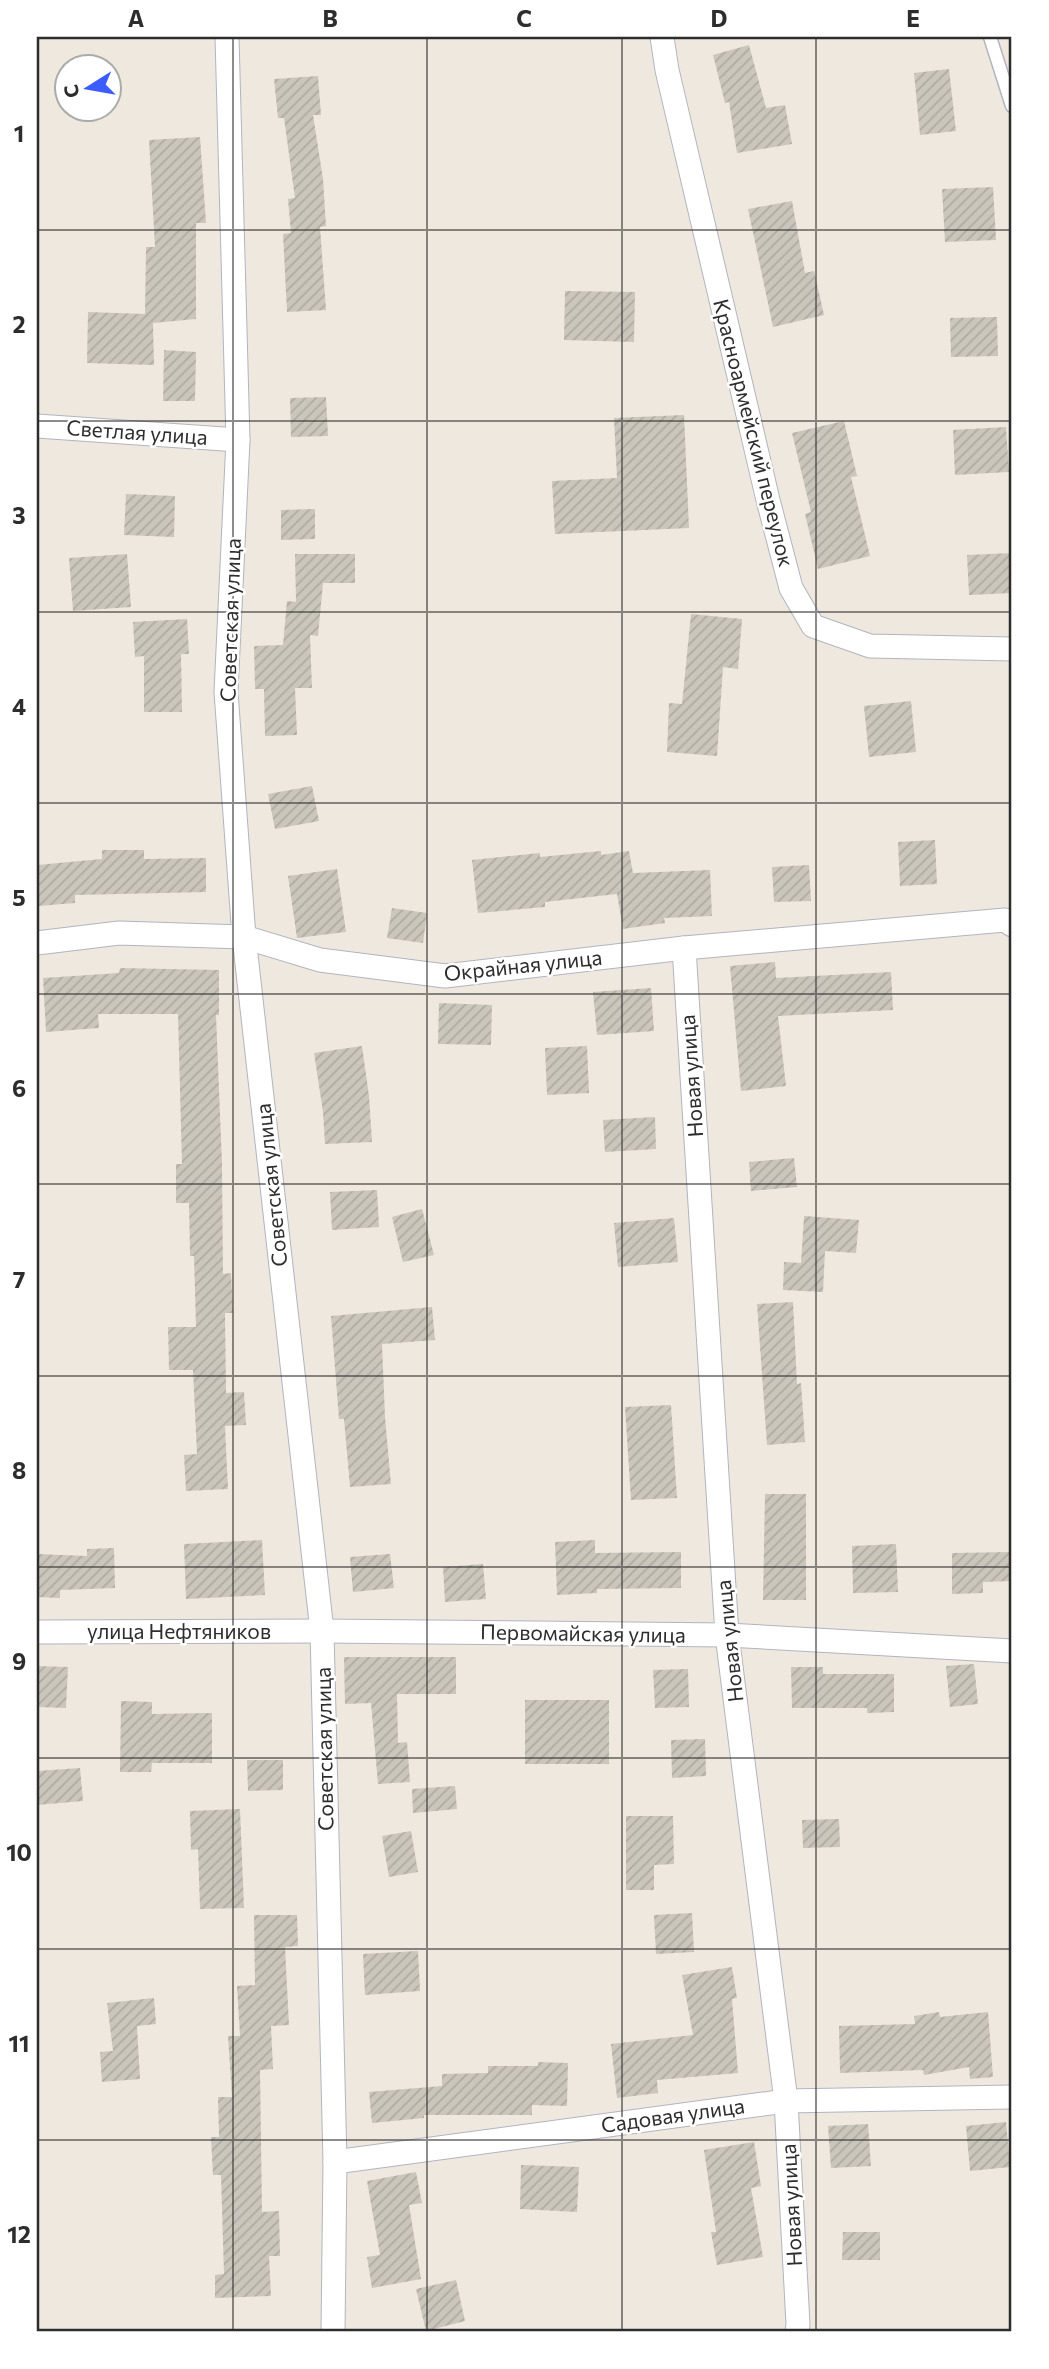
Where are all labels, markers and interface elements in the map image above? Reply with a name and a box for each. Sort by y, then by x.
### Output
text: A [128,4,145,32]
text: B [322,4,338,32]
text: C [516,4,532,32]
text: D [711,4,728,32]
text: E [906,4,920,32]
north arrow [52,52,122,122]
text: С [58,83,83,100]
text: 1 [14,119,24,147]
street label: Красноармейский переулок [709,296,800,569]
text: 2 [12,310,26,338]
street label: Светлая улица [66,414,209,449]
text: 3 [12,501,26,529]
street label: Советская улица [214,538,245,702]
text: 4 [12,692,26,720]
text: 5 [12,883,26,911]
street label: Окрайная улица [442,944,603,985]
street label: Новая улица [674,1014,707,1138]
text: 6 [12,1074,26,1102]
street label: Советская улица [250,1102,292,1268]
text: 7 [13,1265,25,1293]
text: 8 [12,1456,26,1484]
street label: Новая улица [710,1579,747,1704]
street label: улица Нефтяников [87,1618,271,1643]
street label: Первомайская улица [480,1618,686,1647]
text: 9 [12,1647,26,1675]
street label: Советская улица [310,1667,337,1831]
text: 10 [6,1838,32,1866]
text: 11 [9,2029,29,2057]
street label: Садовая улица [599,2092,746,2137]
street label: Новая улица [775,2143,806,2267]
text: 12 [7,2220,31,2248]

